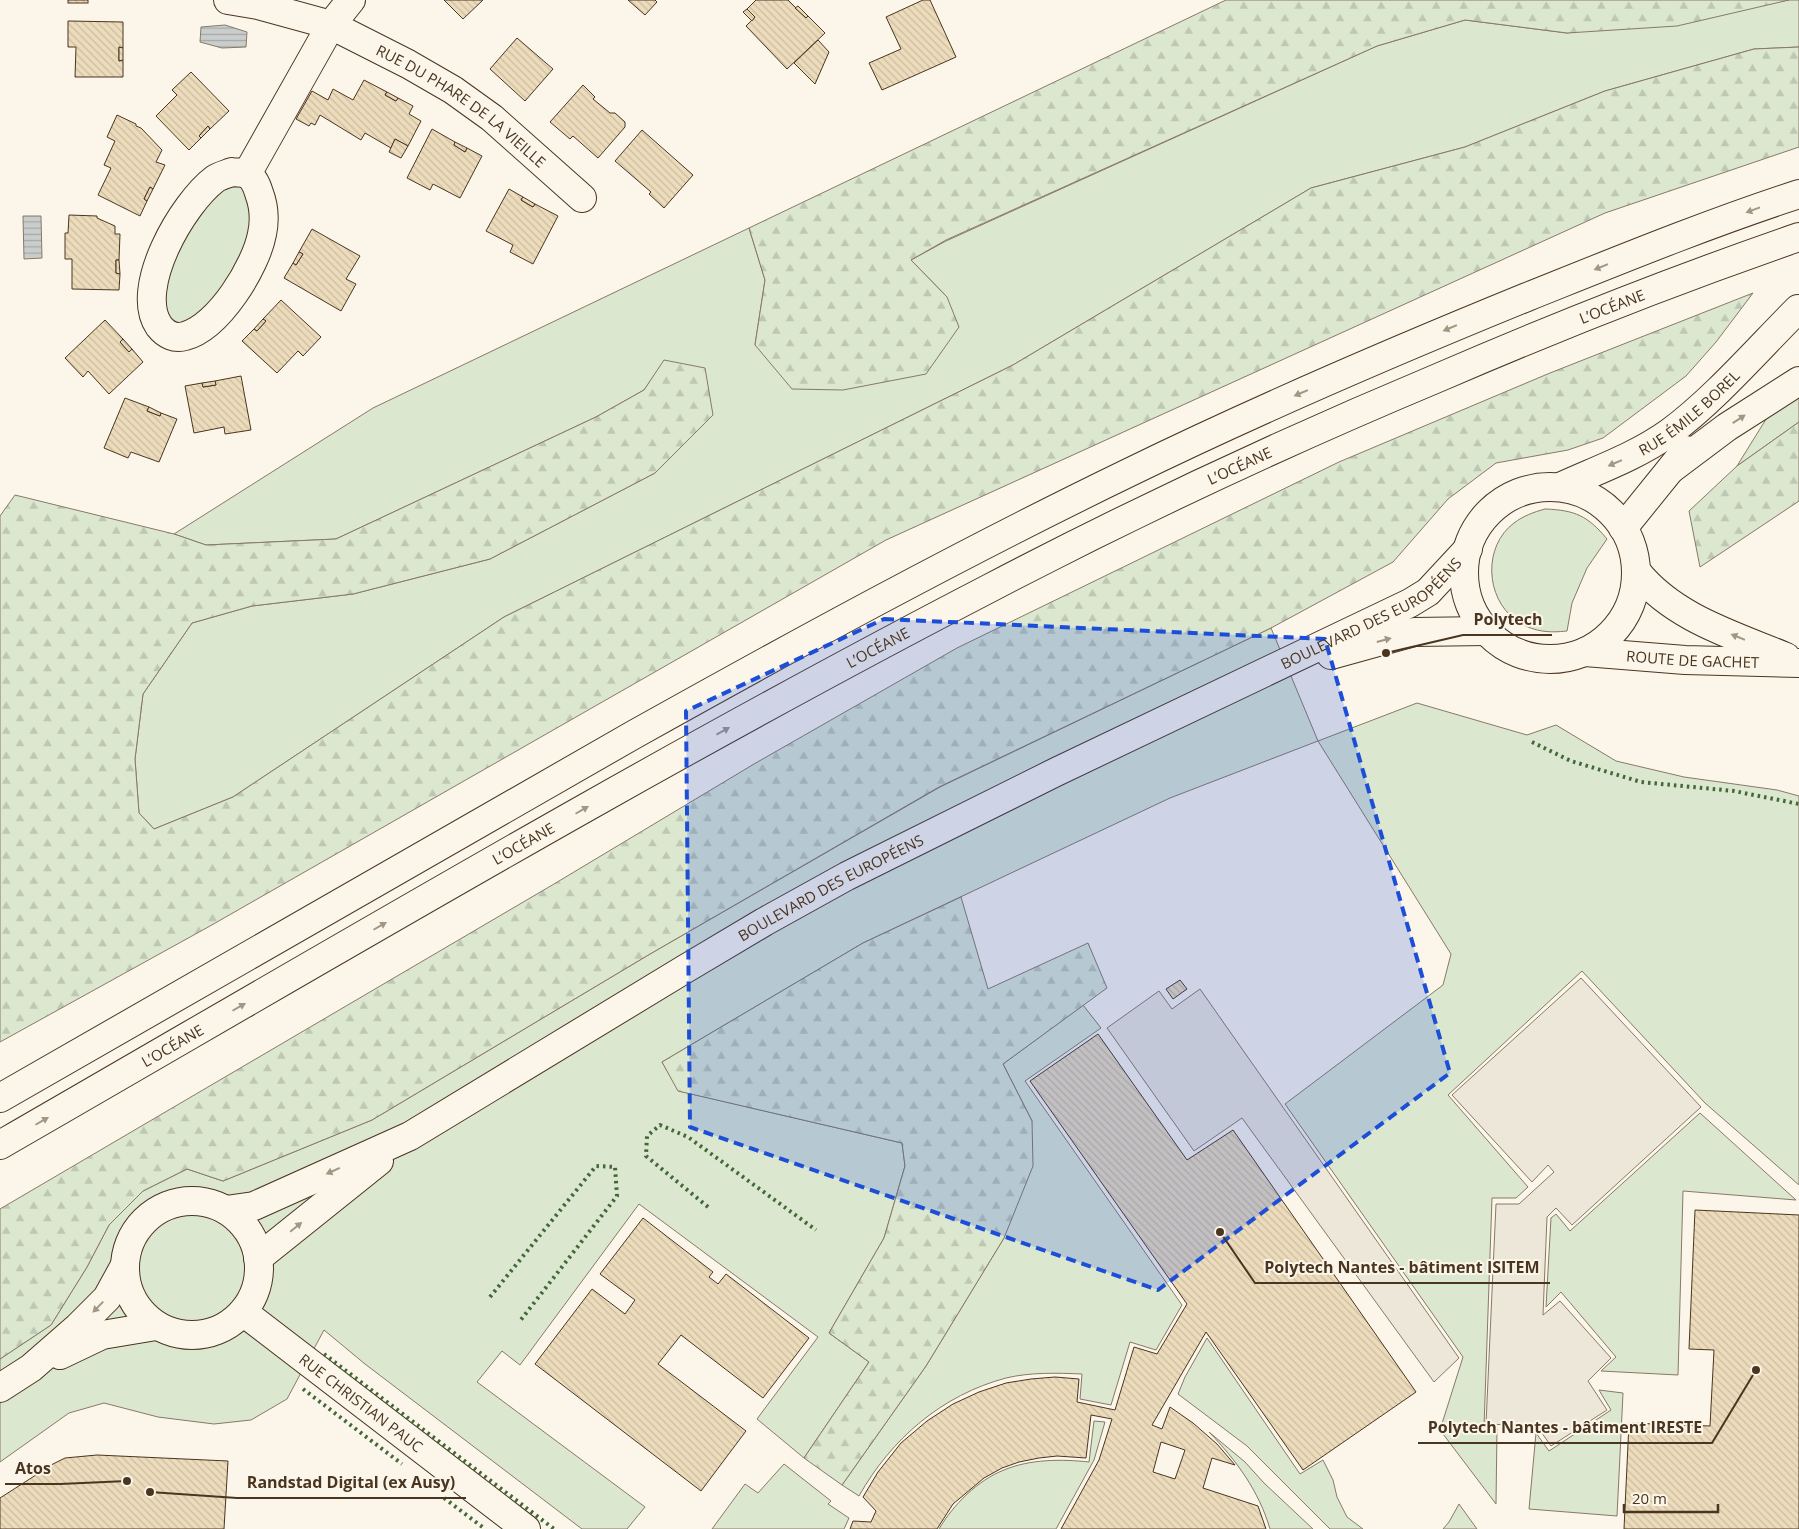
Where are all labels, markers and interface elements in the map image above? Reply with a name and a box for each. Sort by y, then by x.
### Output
street label: RUE DU PHARE DE LA VIEILLE [373,40,550,172]
one-way arrow [1745,206,1760,214]
one-way arrow [1594,264,1608,272]
street label: L’OCÉANE [1576,284,1647,328]
one-way arrow [1443,325,1457,333]
street label: RUE ÉMILE BOREL [1635,365,1744,460]
one-way arrow [1294,389,1308,397]
one-way arrow [1732,414,1745,424]
street label: L’OCÉANE [1204,442,1275,489]
one-way arrow [1608,460,1622,468]
street label: BOULEVARD DES EUROPÉENS [1277,553,1465,673]
callout: Polytech [1463,604,1552,635]
text: Polytech [1473,608,1543,630]
street label: L’OCÉANE [842,622,913,672]
one-way arrow [1730,633,1745,641]
one-way arrow [1376,636,1391,644]
street label: ROUTE DE GACHET [1626,645,1760,672]
one-way arrow [717,726,730,735]
one-way arrow [575,806,588,815]
street label: L’OCÉANE [488,817,558,869]
street label: BOULEVARD DES EUROPÉENS [734,830,927,945]
one-way arrow [373,922,388,930]
one-way arrow [233,1003,246,1012]
street label: L’OCÉANE [137,1019,207,1071]
one-way arrow [36,1116,49,1125]
one-way arrow [326,1167,340,1175]
one-way arrow [290,1222,303,1233]
callout: Polytech Nantes - bâtiment ISITEM [1255,1252,1550,1283]
text: Polytech Nantes - bâtiment ISITEM [1264,1256,1540,1278]
one-way arrow [92,1301,104,1313]
street label: RUE CHRISTIAN PAUC [295,1349,427,1456]
callout: Polytech Nantes - bâtiment IRESTE [1418,1412,1712,1443]
text: Polytech Nantes - bâtiment IRESTE [1428,1416,1702,1438]
callout: Atos [5,1453,60,1484]
text: Atos [15,1457,51,1479]
callout: Randstad Digital (ex Ausy) [237,1467,466,1498]
text: Randstad Digital (ex Ausy) [247,1471,455,1493]
scale bar [1624,1482,1718,1514]
text: 20 m [1632,1488,1667,1508]

